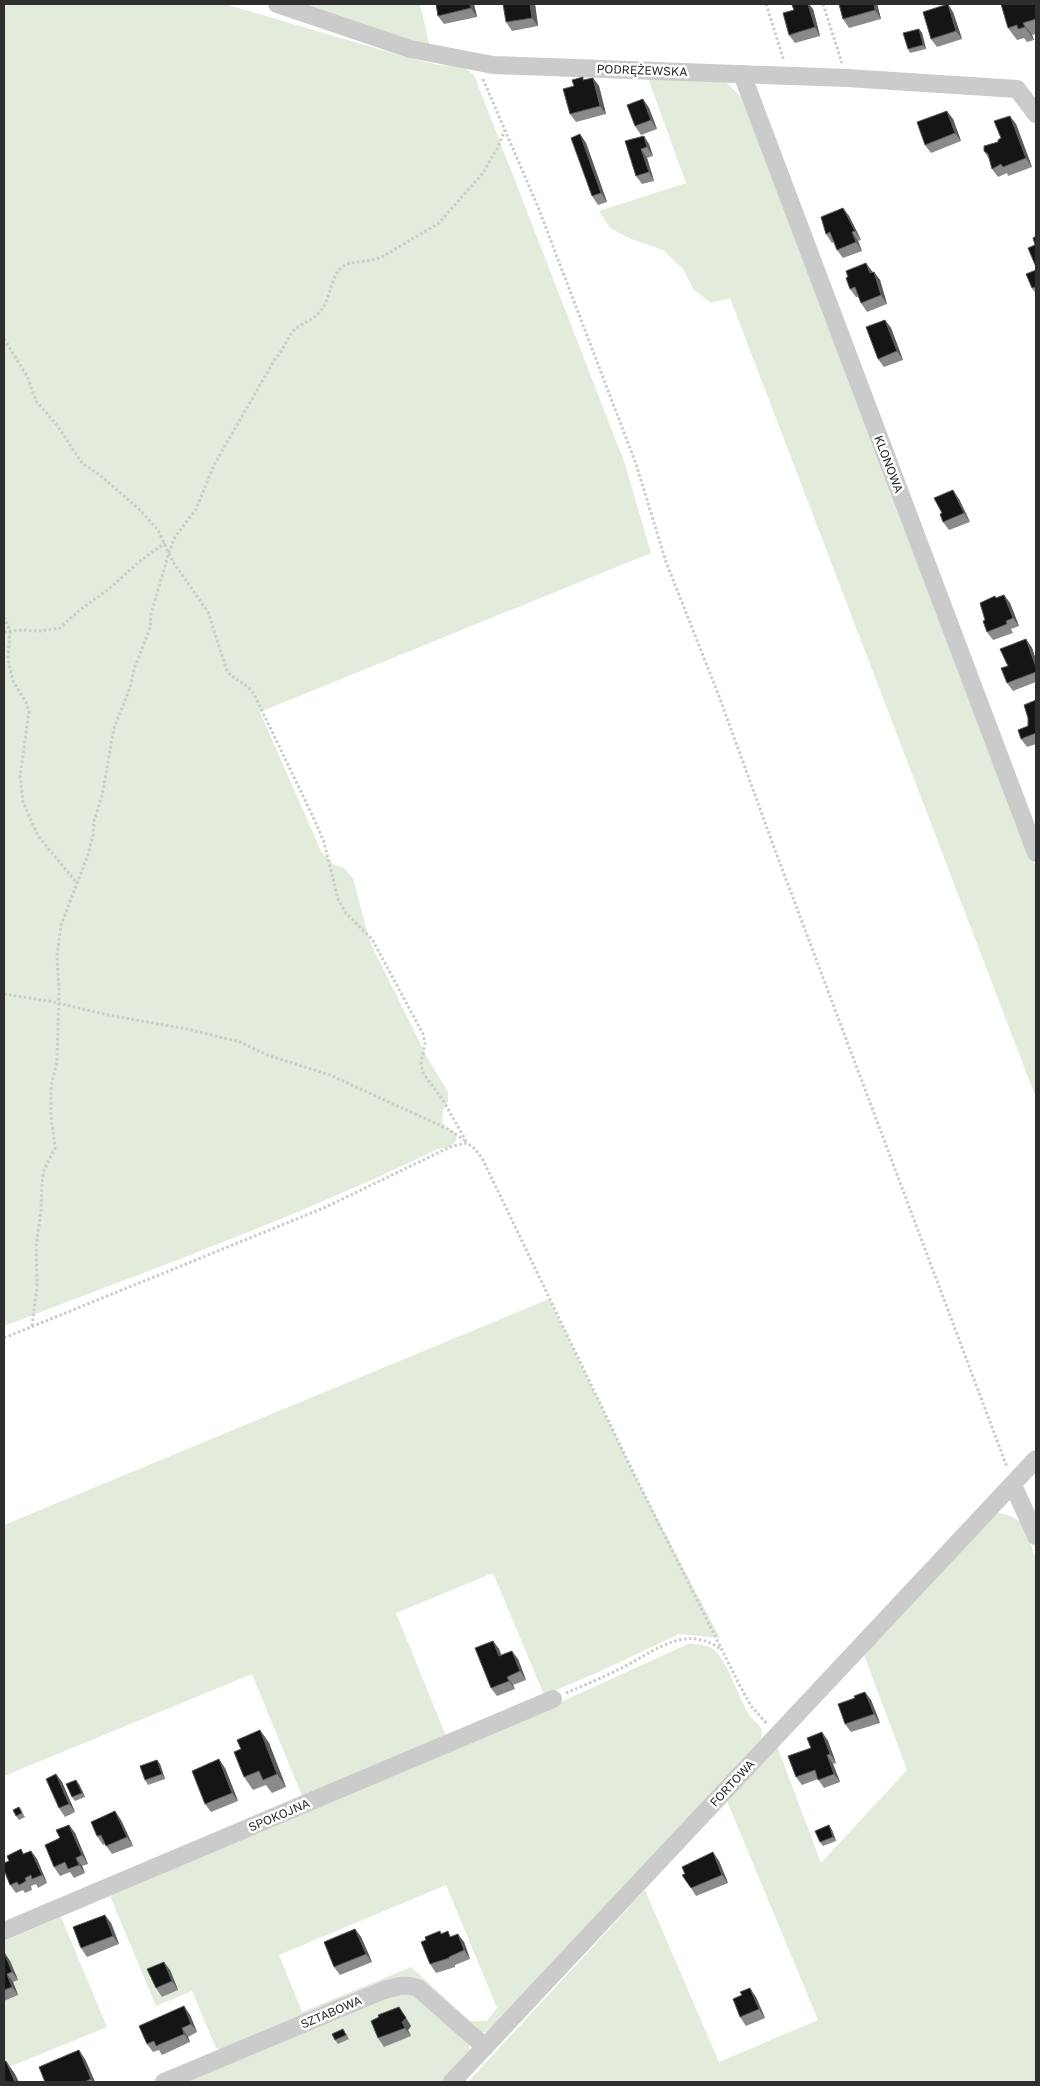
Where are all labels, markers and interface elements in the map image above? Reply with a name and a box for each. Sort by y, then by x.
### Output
street label: PODRĘŻEWSKA [596,61,688,79]
street label: KLONOWA [871,433,907,495]
street label: FORTOWA [706,1756,758,1810]
street label: SPOKOJNA [246,1795,312,1835]
street label: SZTABOWA [298,1992,364,2032]

